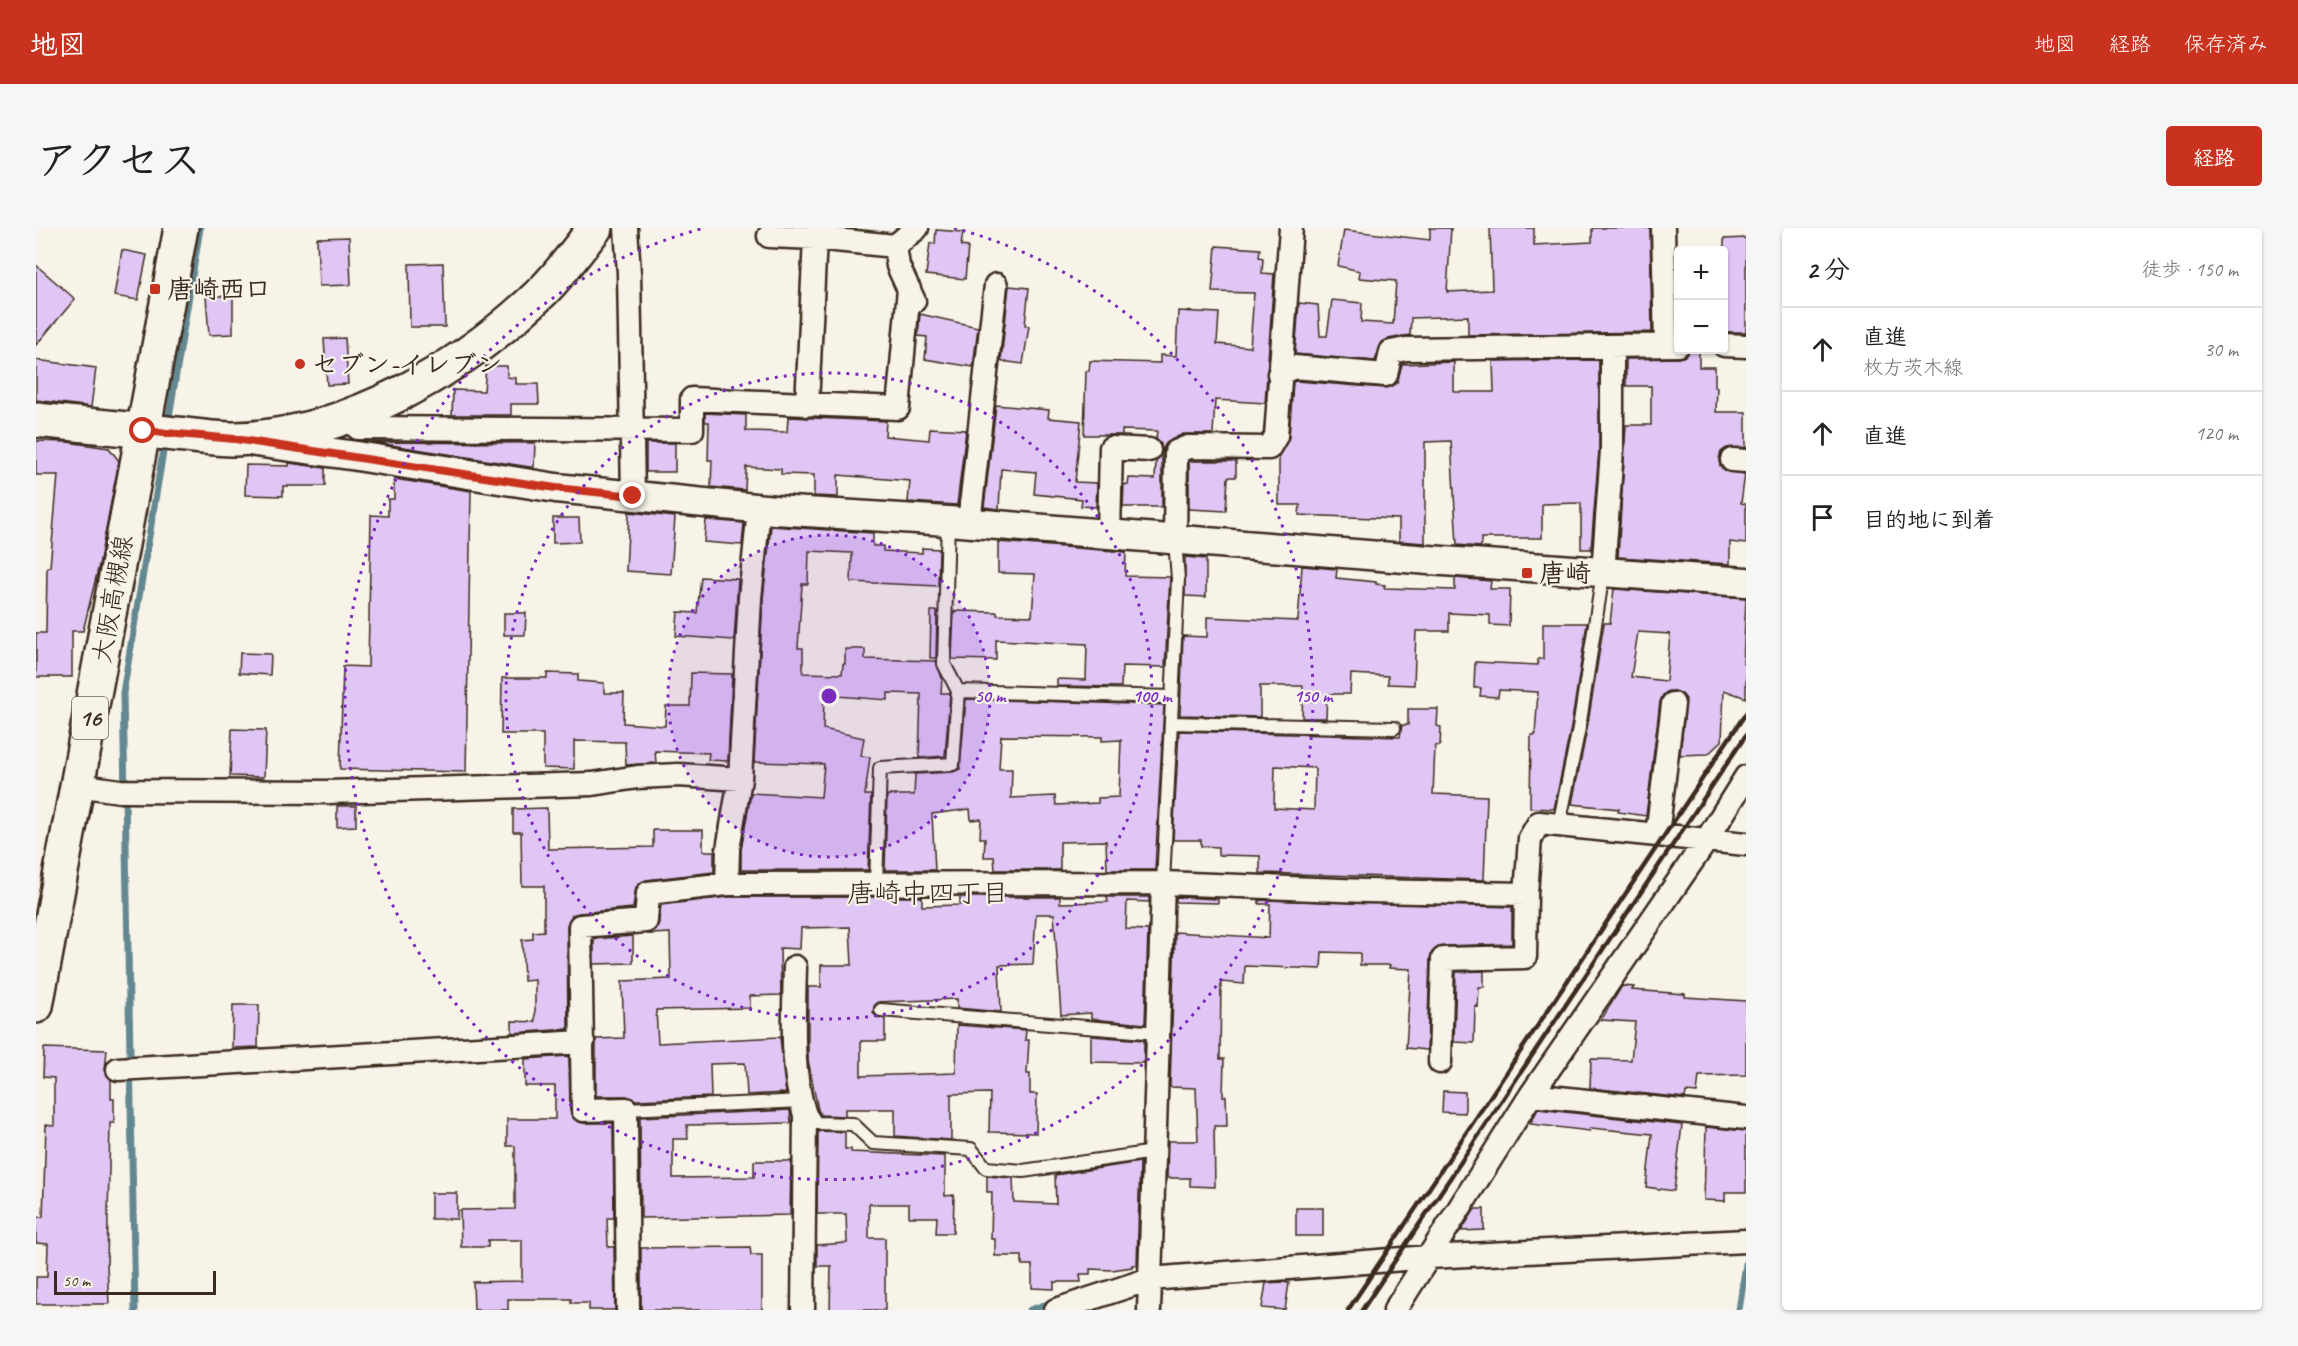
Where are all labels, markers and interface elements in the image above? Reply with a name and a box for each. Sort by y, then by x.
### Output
text: 地図 [30,27,86,62]
text: 地図 [2034,31,2076,57]
text: 経路 [2109,31,2151,57]
text: 保存済み [2184,31,2268,57]
button: 経路 [2166,126,2262,186]
text: アクセス [36,134,201,187]
map controls [1674,246,1728,354]
button: + [1674,246,1728,300]
text: 2 分 [1806,253,1850,286]
text: 徒歩 · 150 m [2142,257,2238,282]
place label: 唐崎西口 [167,273,271,306]
marker: 唐崎西口 [148,282,162,296]
button: − [1674,300,1728,354]
text: 直進 [1863,323,1907,351]
icon: ahead [1806,333,1839,366]
text: 30 m [2204,337,2238,362]
place label: セブン-イレブン [312,348,502,381]
text: 枚方茨木線 [1863,355,1963,380]
marker: セブン-イレブン [293,357,307,371]
route start [129,417,155,443]
icon: ahead [1806,417,1839,450]
text: 120 m [2195,421,2238,446]
text: 直進 [1863,422,1907,450]
route end [619,482,645,508]
icon: arrive [1806,501,1839,534]
text: 目的地に到着 [1863,506,1995,534]
street label: 大阪高槻線 [85,532,140,666]
place label: 唐崎 [1539,557,1591,590]
marker: 唐崎 [1520,566,1534,580]
text: 50 m [975,685,1007,707]
text: 100 m [1133,685,1173,707]
text: 150 m [1294,685,1334,707]
centre of rings [819,686,839,706]
road number: 16 [72,697,108,739]
district label: 唐崎中四丁目 [847,876,1009,910]
scale bar [54,1268,216,1296]
text: 50 m [63,1271,90,1291]

